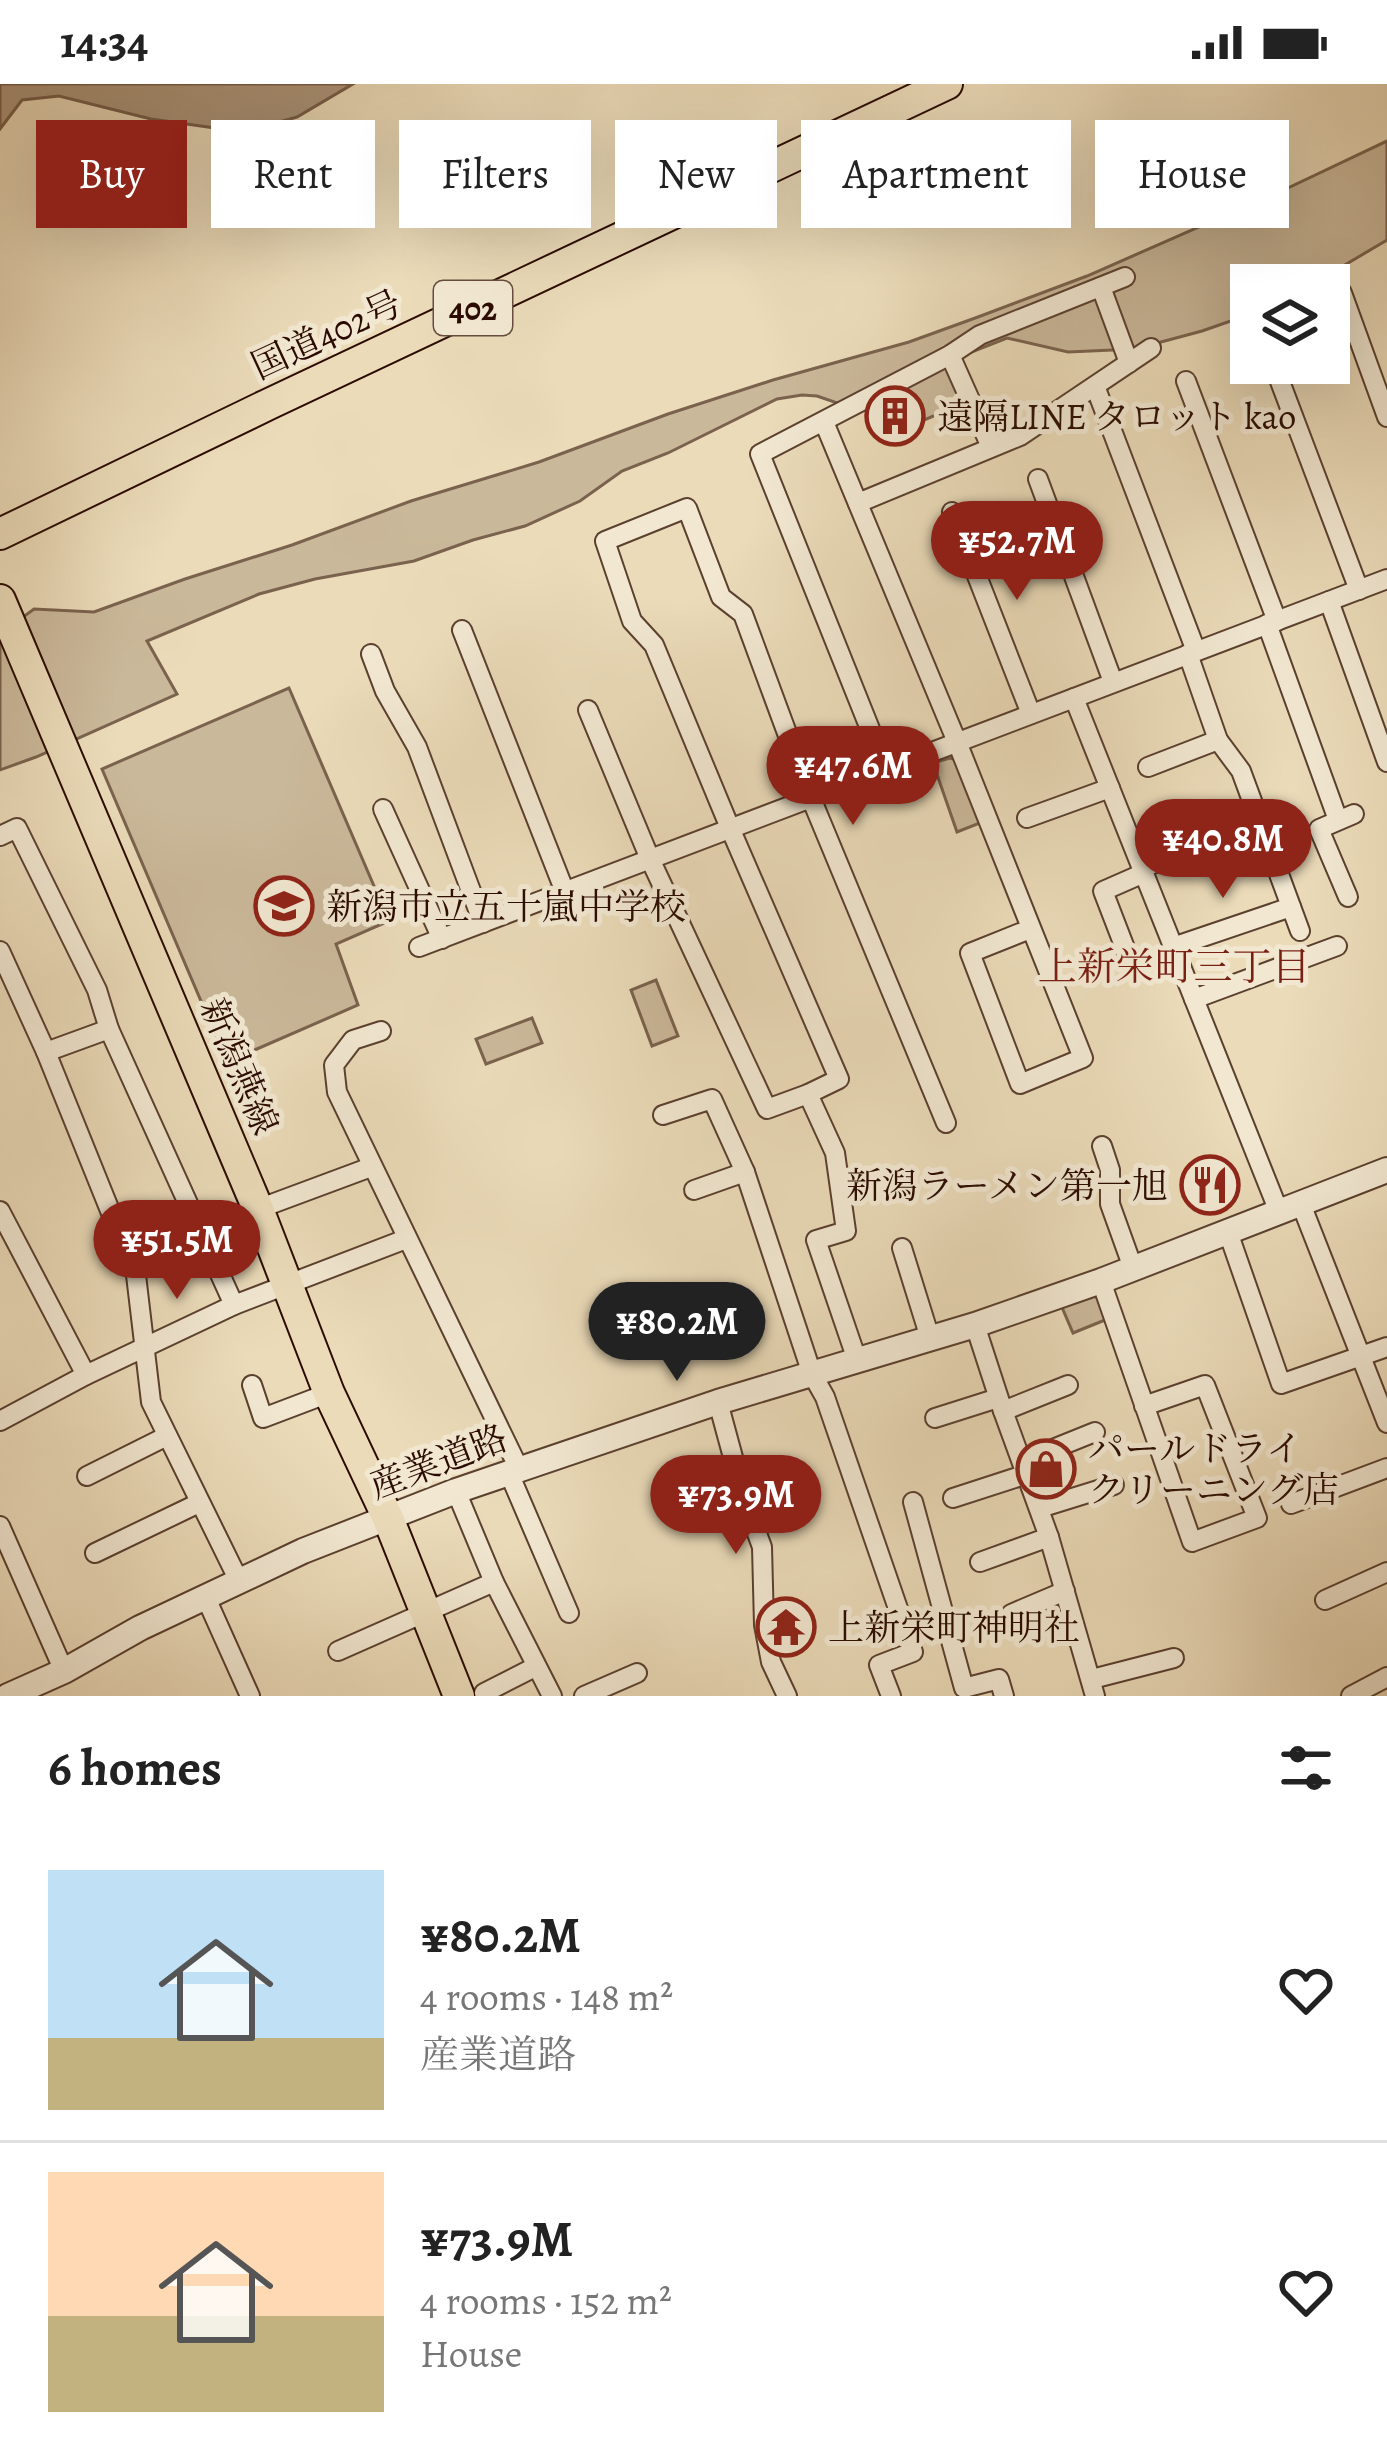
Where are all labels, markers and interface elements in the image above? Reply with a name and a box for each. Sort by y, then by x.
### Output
text: 14:34 [60,11,148,73]
chip: Buy [36,120,187,228]
chip: Rent [211,120,375,228]
chip: Filters [399,120,591,228]
chip: New [615,120,777,228]
chip: Apartment [801,120,1071,228]
chip: House [1095,120,1289,228]
map controls [1230,264,1350,384]
button: layers [1230,264,1350,384]
street label: 国道402号 [243,278,409,391]
road number: 402 [434,281,512,335]
building icon: 遠隔LINE タロット kao [864,385,926,447]
place label: 遠隔LINE タロット kao [937,392,1296,441]
pin: ¥52.7M [919,501,1115,603]
text: ¥52.7M [958,513,1076,566]
pin: ¥47.6M [755,726,951,828]
text: ¥47.6M [793,738,913,791]
pin: ¥40.8M [1125,799,1321,901]
text: ¥40.8M [1162,811,1284,864]
school or university icon: 新潟市立五十嵐中学校 [253,875,315,937]
place label: 新潟市立五十嵐中学校 [326,882,686,931]
district label: 上新栄町三丁目 [1037,940,1311,993]
street label: 新潟燕線 [189,990,290,1142]
restaurant icon: 新潟ラーメン第一旭 [1179,1154,1241,1216]
place label: 新潟ラーメン第一旭 [846,1161,1168,1210]
pin: ¥51.5M [79,1200,275,1302]
text: ¥51.5M [120,1212,234,1265]
pin: ¥80.2M [579,1282,775,1384]
text: ¥80.2M [615,1294,739,1347]
street label: 産業道路 [362,1413,514,1510]
place label: パールドライ クリーニング店 [1088,1424,1339,1514]
shop icon: パールドライ クリーニング店 [1015,1438,1077,1500]
pin: ¥73.9M [638,1455,834,1557]
text: ¥73.9M [677,1467,795,1520]
temple icon: 上新栄町神明社 [755,1596,817,1658]
place label: 上新栄町神明社 [828,1603,1080,1652]
text: 6 homes [48,1733,222,1803]
icon: filters [1273,1735,1339,1801]
text: ¥80.2M [420,1900,581,1970]
icon: home [144,1918,288,2062]
icon: heart [1273,1957,1339,2023]
text: 4 rooms · 148 m² [420,1970,673,2023]
text: 産業道路 [420,2028,576,2081]
text: ¥73.9M [420,2204,574,2274]
icon: home [144,2220,288,2364]
icon: heart [1273,2259,1339,2325]
text: 4 rooms · 152 m² [420,2274,672,2327]
text: House [420,2327,522,2380]

